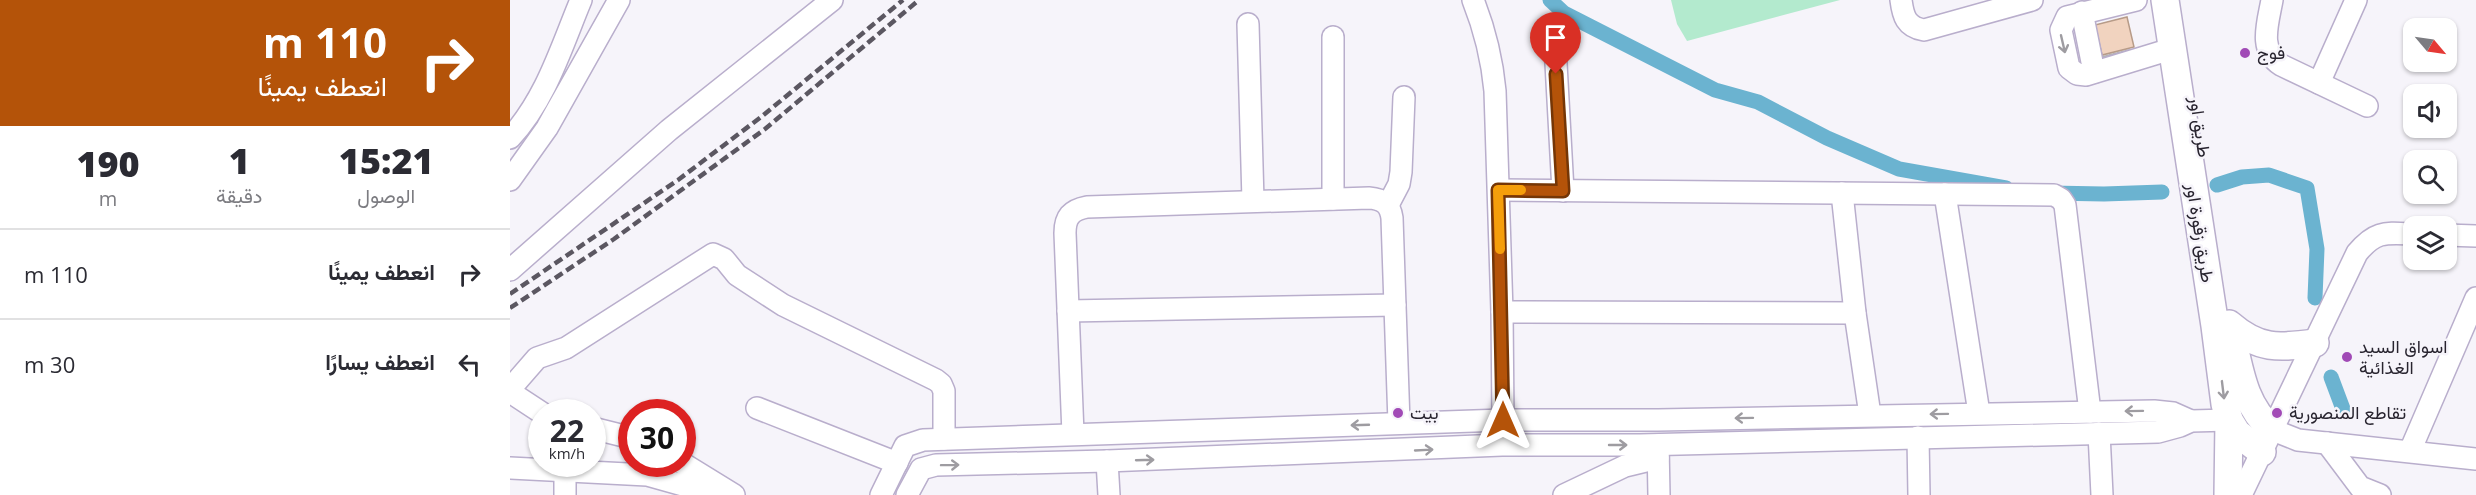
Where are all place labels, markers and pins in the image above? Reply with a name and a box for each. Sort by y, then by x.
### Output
pin [1530,12,1581,74]
place label: فوج [2257,40,2285,65]
marker: فوج [2238,46,2252,60]
place label: اسواق السيد الغذائية [2359,334,2447,379]
marker: اسواق السيد الغذائية [2340,350,2354,364]
place label: بيت [1410,400,1439,424]
place label: تقاطع المنصورية [2289,400,2406,425]
marker: بيت [1391,406,1405,420]
marker: تقاطع المنصورية [2270,406,2284,420]

